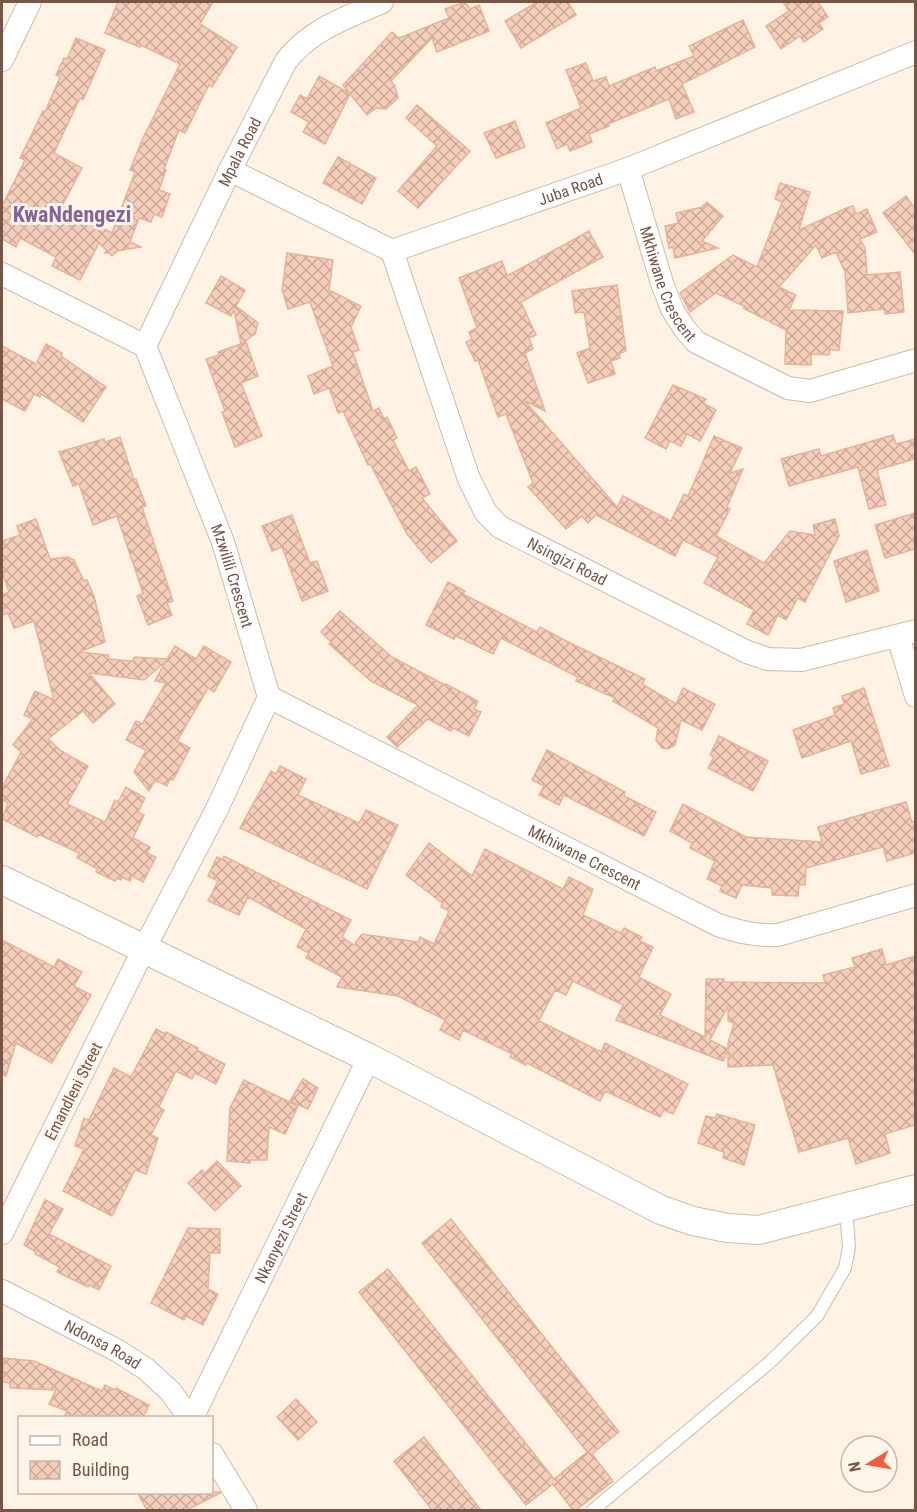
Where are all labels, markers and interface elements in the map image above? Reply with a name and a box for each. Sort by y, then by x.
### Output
street label: Mpala Road [215,114,265,190]
street label: Juba Road [536,170,605,209]
district label: KwaNdengezi [13,202,131,227]
street label: Mkhiwane Crescent [636,224,700,346]
street label: Mzwilili Crescent [207,521,257,630]
street label: Nsingizi Road [524,533,610,590]
street label: Mkhiwane Crescent [525,821,644,894]
street label: Emandleni Street [41,1039,106,1143]
street label: Nkanyezi Street [251,1189,312,1286]
street label: Ndonsa Road [61,1316,144,1373]
legend [18,1416,213,1494]
text: Road [72,1429,108,1450]
north arrow [839,1434,899,1494]
text: Building [72,1459,129,1480]
text: N [845,1460,865,1473]

